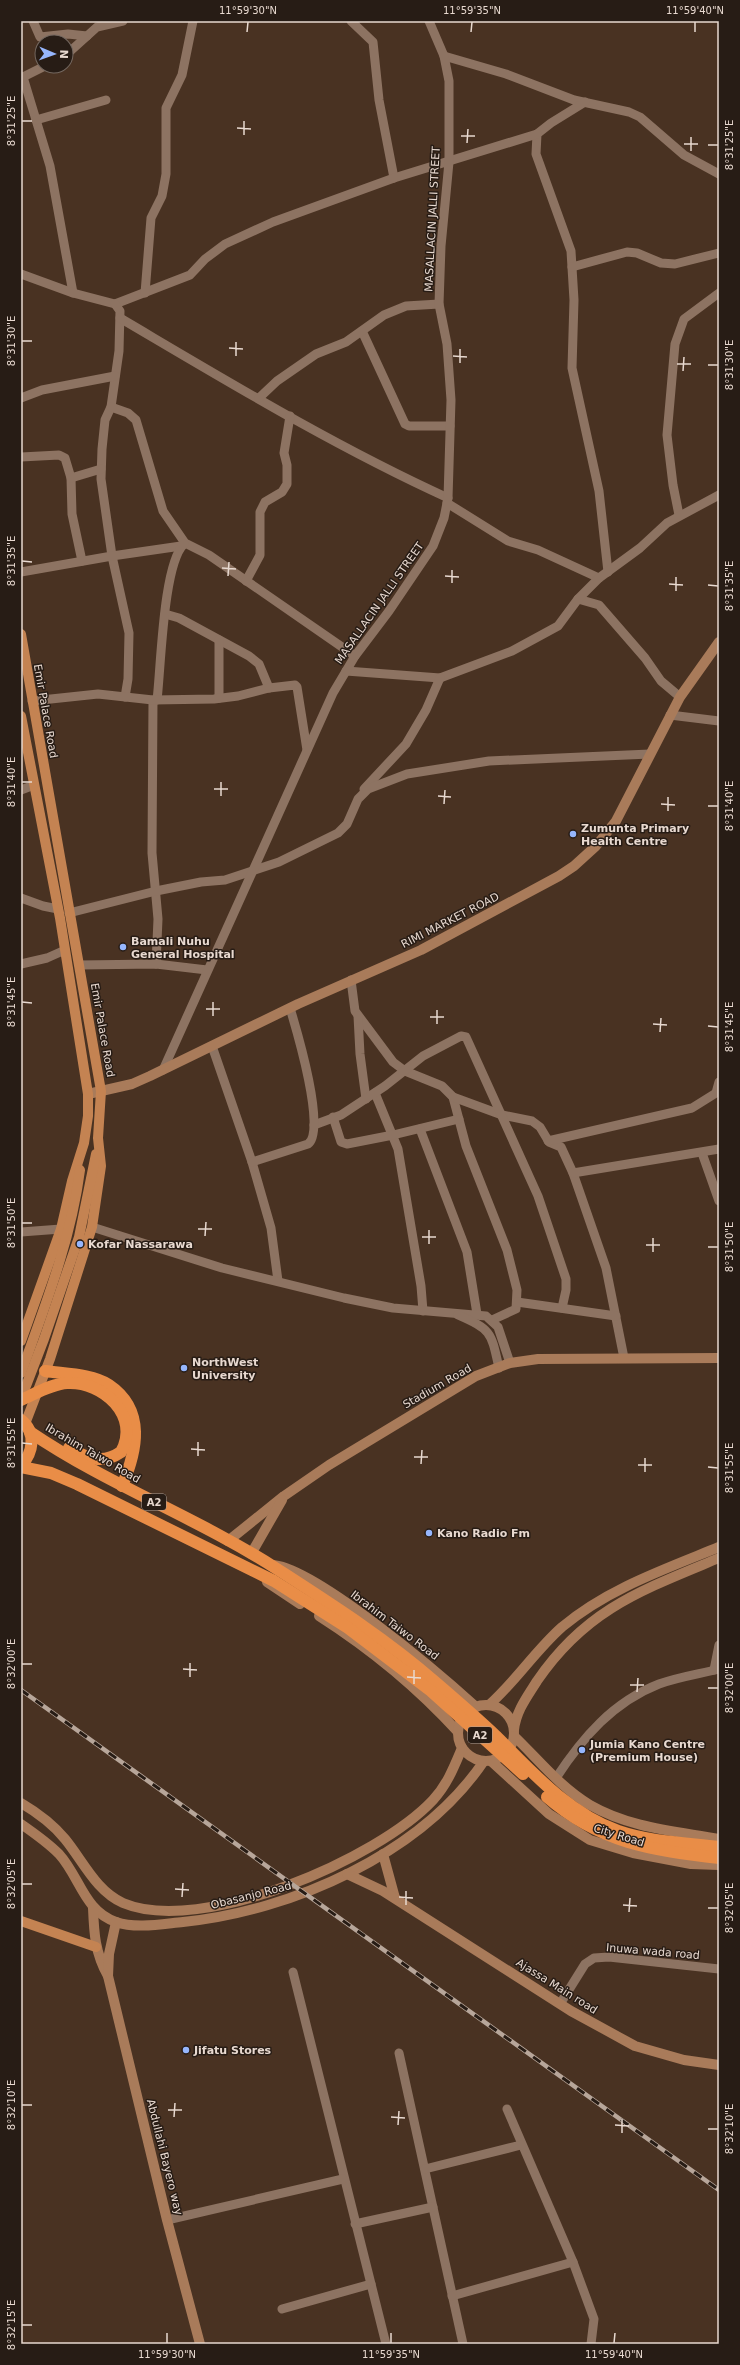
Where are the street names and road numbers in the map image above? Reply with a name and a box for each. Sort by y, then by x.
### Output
street label: MASALLACIN JALLI STREET [422,146,443,292]
street label: MASALLACIN JALLI STREET [332,540,427,667]
street label: Emir Palace Road [31,663,60,759]
street label: RIMI MARKET ROAD [399,890,501,951]
street label: Emir Palace Road [88,982,117,1078]
street label: Stadium Road [401,1362,474,1411]
street label: Ibrahim Taiwo Road [43,1421,142,1486]
road number: A2 [142,1494,166,1510]
street label: Ibrahim Taiwo Road [348,1588,441,1663]
road number: A2 [468,1727,492,1743]
street label: City Road [592,1822,646,1849]
street label: Obasanjo Road [209,1879,293,1912]
street label: Inuwa wada road [606,1941,700,1962]
street label: Ajassa Main road [514,1956,600,2017]
street label: Abdullahi Bayero way [144,2098,185,2217]

